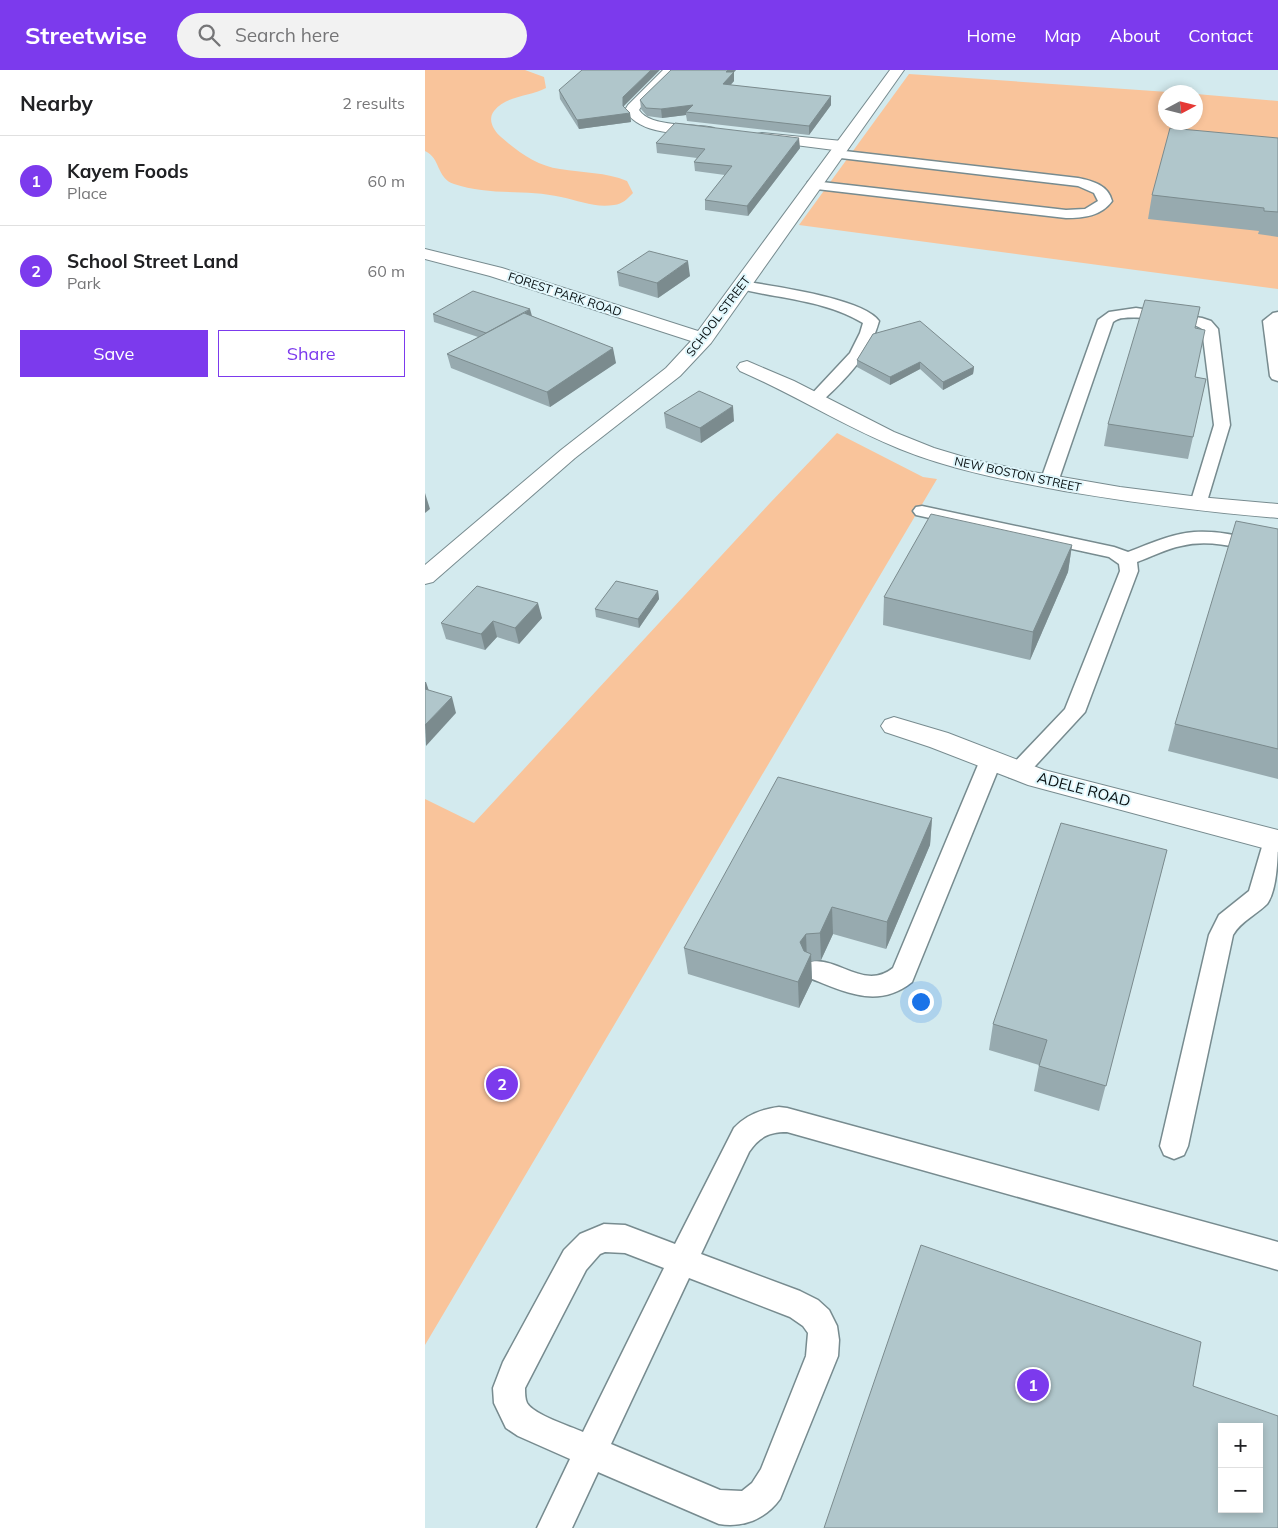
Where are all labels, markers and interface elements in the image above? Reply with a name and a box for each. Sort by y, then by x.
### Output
search box [177,13,527,58]
text: Streetwise [25,20,147,50]
icon: search [195,21,223,49]
text: Search here [235,23,339,47]
text: Home [966,24,1016,47]
text: Map [1044,24,1081,47]
text: About [1109,24,1160,47]
text: Contact [1188,24,1253,47]
north arrow [1158,85,1203,130]
text: Nearby [20,90,93,116]
text: 2 results [342,93,405,113]
text: Kayem Foods [67,159,189,183]
text: 1 [31,171,41,191]
text: 60 m [368,171,405,191]
text: Place [67,183,107,203]
text: School Street Land [67,249,238,273]
text: 2 [31,261,41,281]
text: 60 m [368,261,405,281]
street label: FOREST PARK ROAD [506,269,624,319]
street label: SCHOOL STREET [683,272,754,359]
text: Park [67,273,101,293]
button: Save [20,330,208,377]
button: Share [218,330,405,377]
street label: NEW BOSTON STREET [953,453,1084,495]
street label: ADELE ROAD [1035,767,1133,811]
your location [908,989,934,1015]
pin: 2 [486,1065,518,1103]
pin: 1 [1017,1366,1049,1404]
map controls [1218,1423,1263,1513]
button: + [1218,1423,1263,1468]
button: − [1218,1468,1263,1513]

